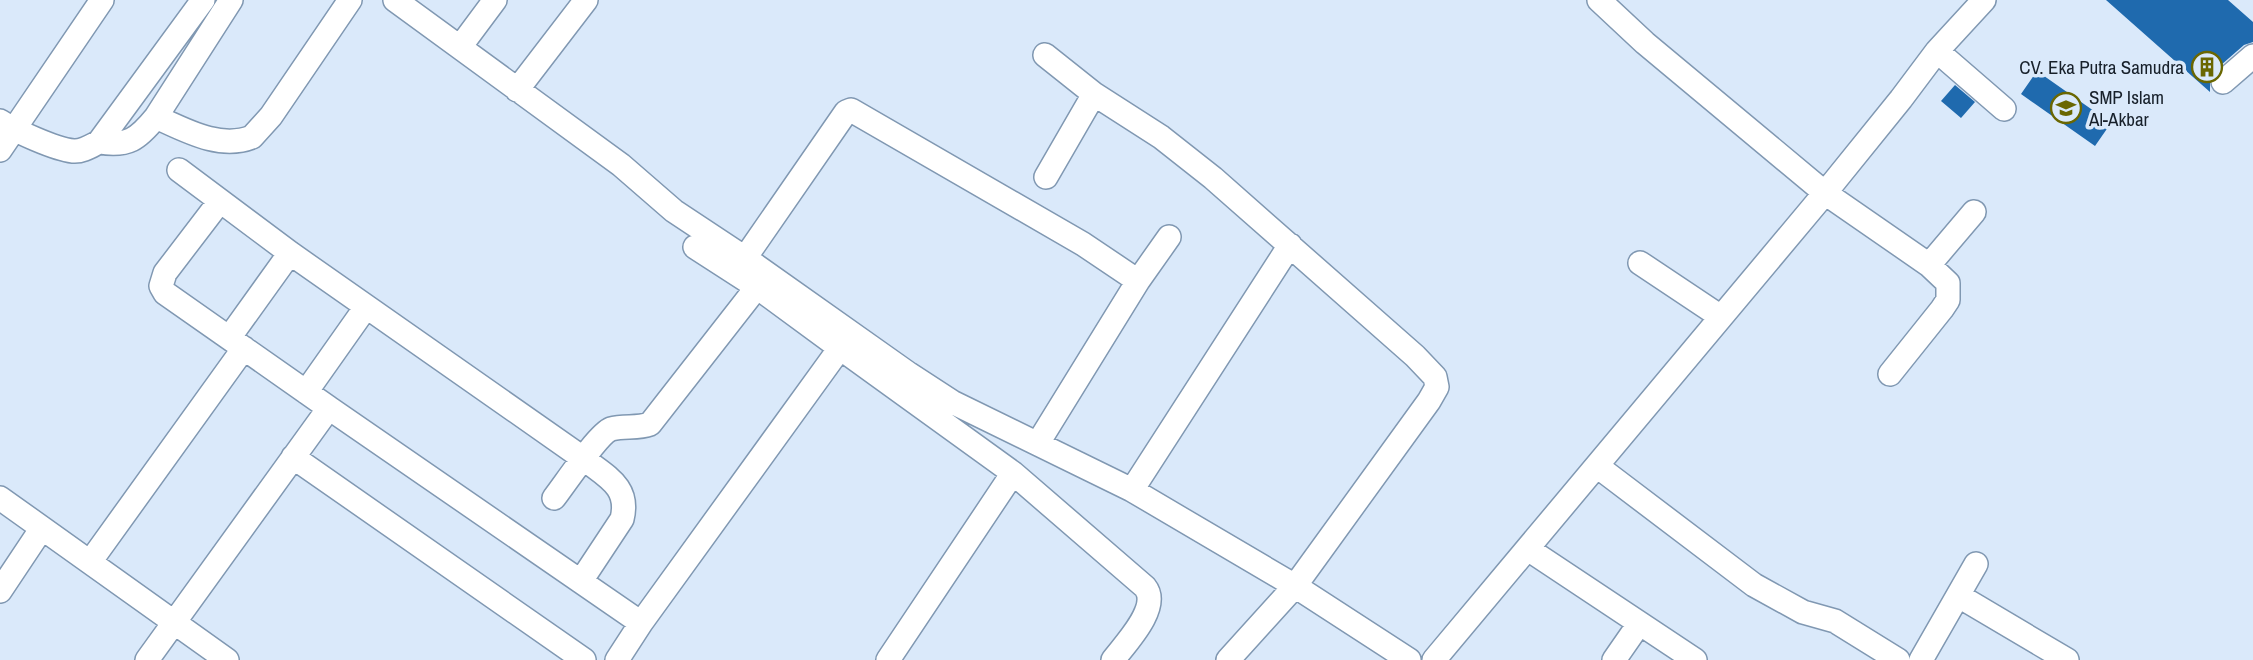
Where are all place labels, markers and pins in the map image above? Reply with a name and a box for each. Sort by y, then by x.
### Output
building icon: CV. Eka Putra Samudra [2190,50,2224,84]
place label: CV. Eka Putra Samudra [2019,54,2184,80]
place label: SMP Islam Al-Akbar [2088,84,2164,132]
school or university icon: SMP Islam Al-Akbar [2049,91,2083,125]

